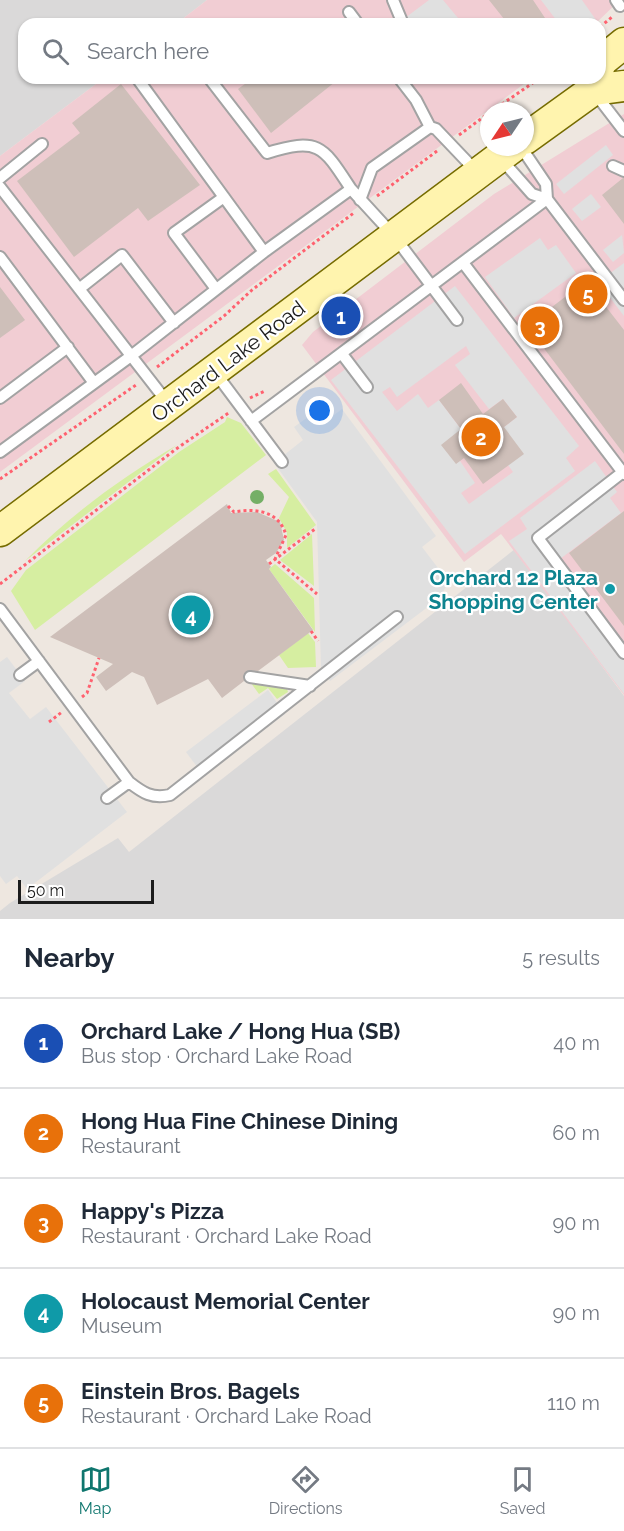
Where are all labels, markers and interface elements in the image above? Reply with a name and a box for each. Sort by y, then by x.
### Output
search box [18,18,606,84]
icon: search [39,35,72,68]
text: Search here [87,38,209,64]
north arrow [480,102,534,156]
pin: 5 [568,272,608,316]
pin: 1 [322,294,360,338]
street label: Orchard Lake Road [146,295,310,427]
pin: 3 [520,304,560,348]
your location [305,396,334,425]
pin: 2 [462,414,500,460]
place label: Orchard 12 Plaza Shopping Center [429,565,598,614]
marker: Orchard 12 Plaza Shopping Center [603,582,617,596]
pin: 4 [172,592,210,638]
scale bar [18,877,154,904]
text: 50 m [27,881,64,900]
text: Nearby [24,943,114,973]
text: 5 results [522,946,600,970]
text: Orchard Lake / Hong Hua (SB) [81,1018,400,1044]
text: 1 [39,1031,48,1055]
text: 40 m [553,1031,600,1055]
text: Bus stop · Orchard Lake Road [81,1044,352,1068]
text: Hong Hua Fine Chinese Dining [81,1108,398,1134]
text: 2 [38,1121,49,1145]
text: 60 m [552,1121,600,1145]
text: Restaurant [81,1134,181,1158]
text: Happy's Pizza [81,1198,224,1224]
text: 3 [38,1211,49,1235]
text: 90 m [553,1211,600,1235]
text: Restaurant · Orchard Lake Road [81,1224,372,1248]
text: Holocaust Memorial Center [81,1288,370,1314]
text: 4 [38,1301,49,1325]
text: 90 m [553,1301,600,1325]
text: Museum [81,1314,162,1338]
text: Einstein Bros. Bagels [81,1378,300,1404]
text: 5 [38,1391,49,1415]
text: 110 m [547,1391,600,1415]
text: Restaurant · Orchard Lake Road [81,1404,372,1428]
tab: Map [79,1463,112,1518]
tab: Directions [269,1463,343,1518]
tab: Saved [500,1463,545,1518]

